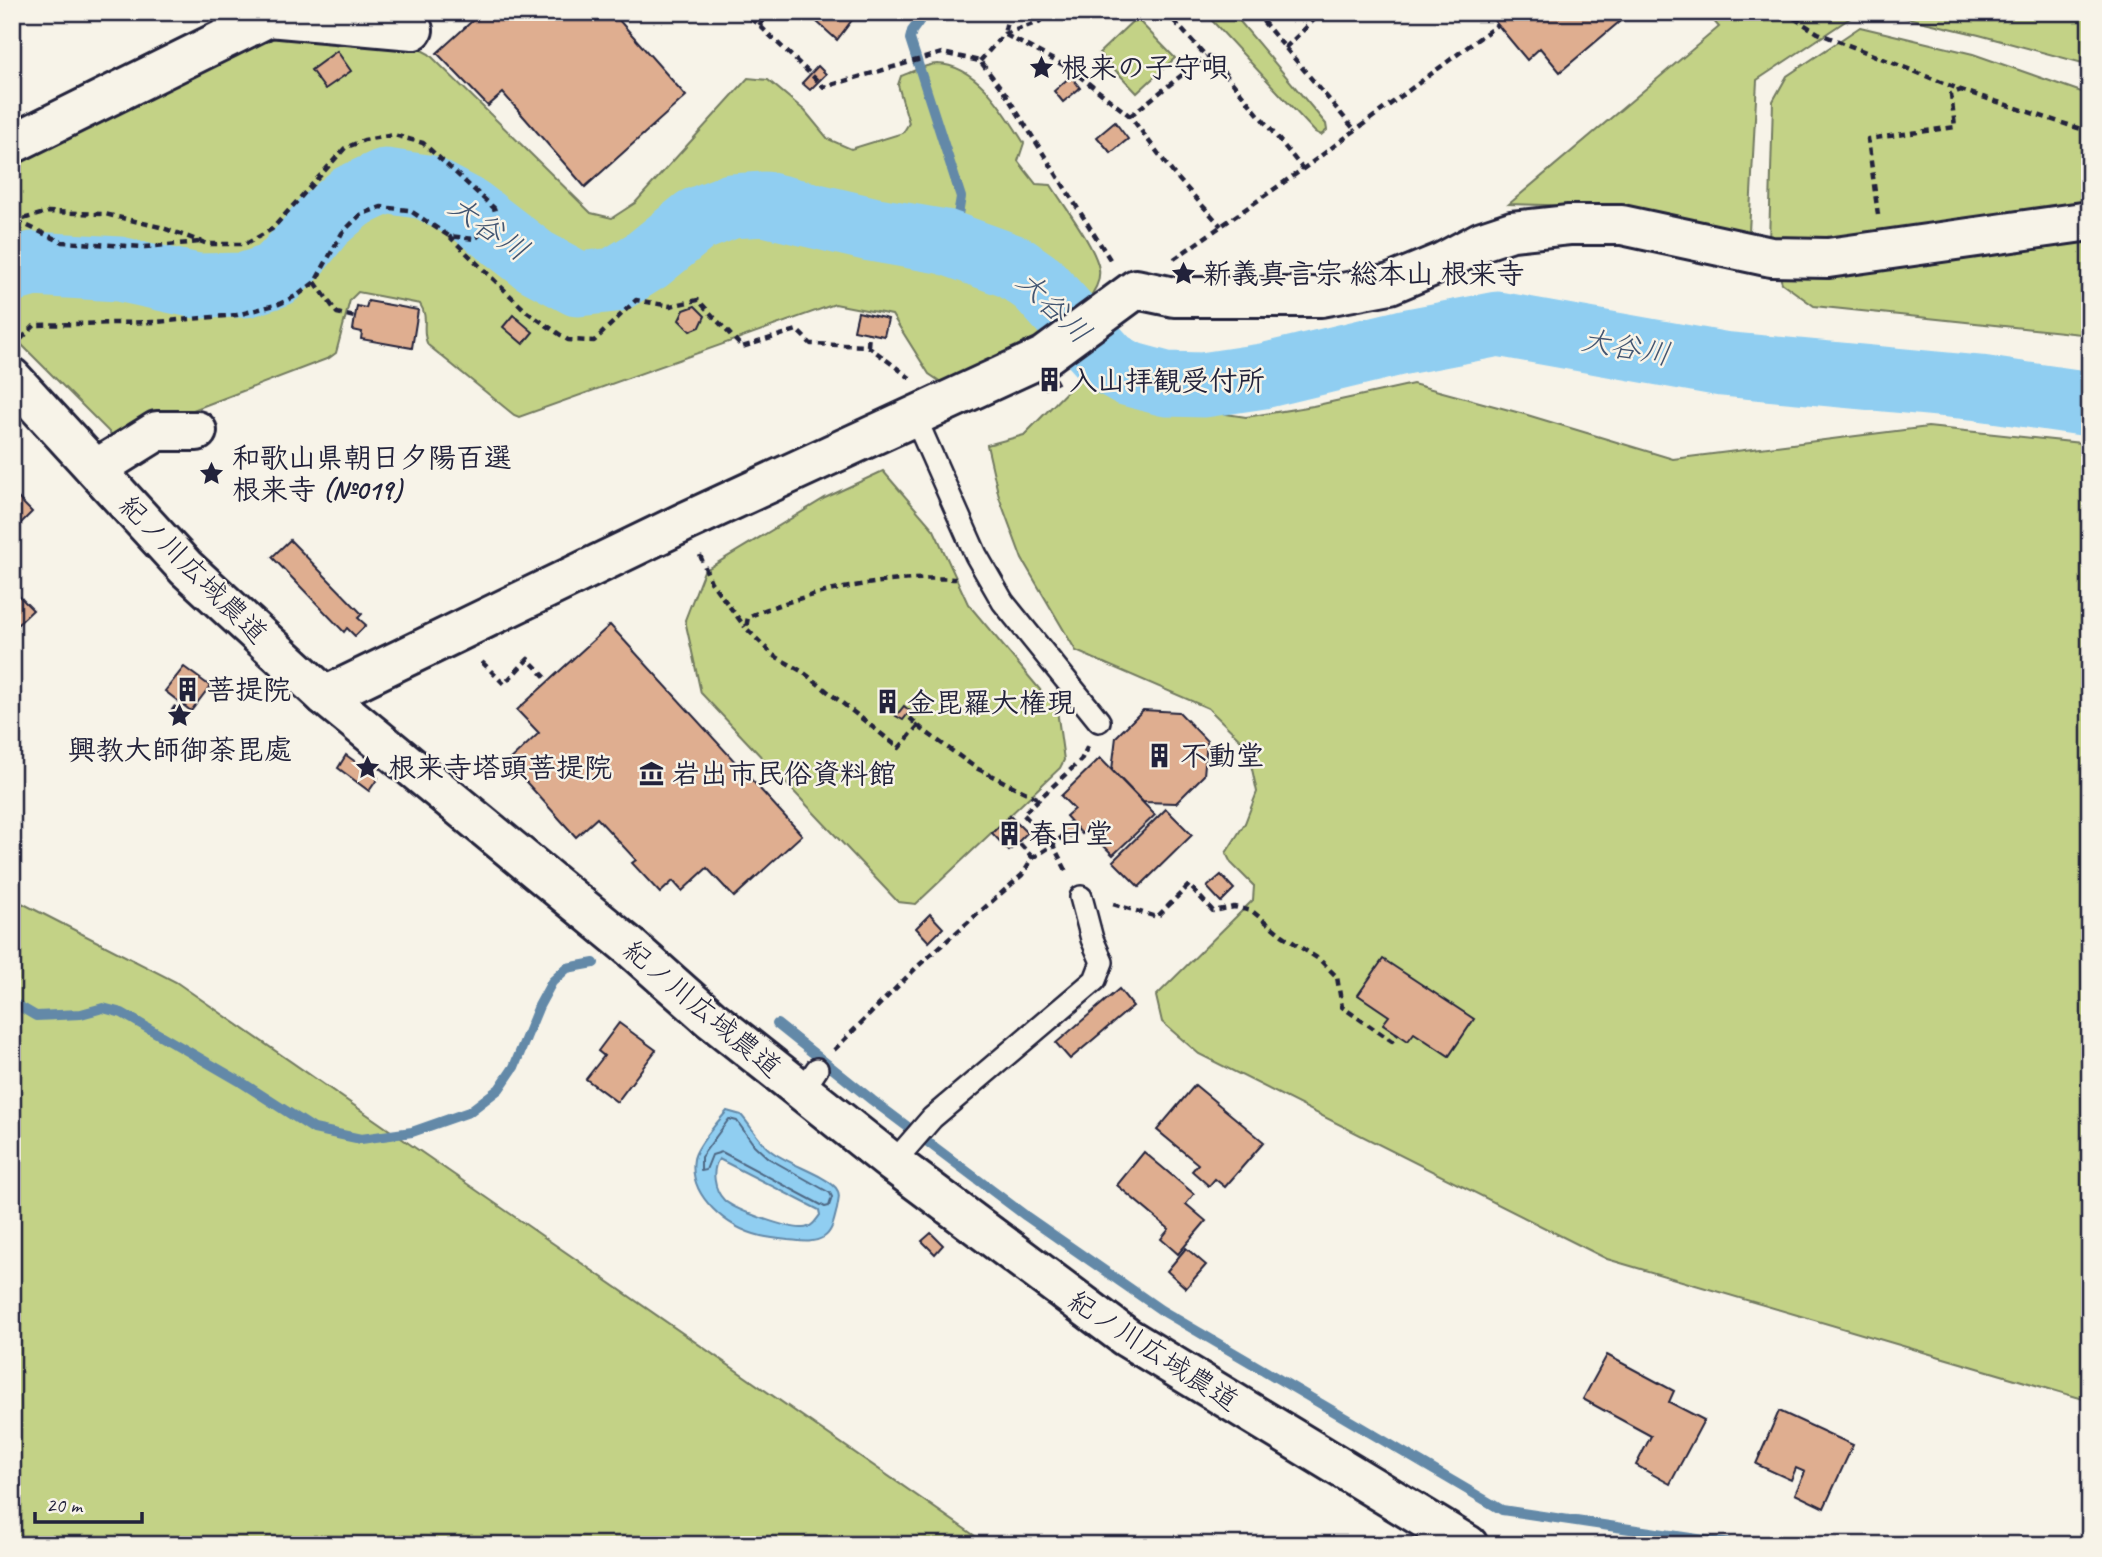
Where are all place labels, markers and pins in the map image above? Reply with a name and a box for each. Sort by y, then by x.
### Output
place label: 根来の子守唄 [1061,50,1229,85]
place icon: 根来の子守唄 [1027,53,1055,81]
place label: 新義真言宗 総本山 根来寺 [1203,256,1525,291]
place icon: 新義真言宗 総本山 根来寺 [1169,259,1197,287]
place label: 入山拝観受付所 [1069,363,1265,398]
building icon: 入山拝観受付所 [1035,366,1063,394]
place label: 和歌山県朝日夕陽百選 根来寺 (№019) [232,440,512,507]
place icon: 和歌山県朝日夕陽百選 根来寺 (№019) [198,459,226,487]
place label: 菩提院 [207,672,291,707]
building icon: 菩提院 [173,675,201,703]
place label: 金毘羅大権現 [907,685,1075,720]
building icon: 金毘羅大権現 [873,688,901,716]
place icon: 興教大師御荼毘處 [166,701,194,729]
place label: 興教大師御荼毘處 [68,732,292,767]
place label: 不動堂 [1180,738,1264,773]
building icon: 不動堂 [1146,741,1174,769]
place label: 根来寺塔頭菩提院 [388,750,612,785]
place icon: 根来寺塔頭菩提院 [354,753,382,781]
place label: 岩出市民俗資料館 [672,756,896,791]
museum icon: 岩出市民俗資料館 [638,759,666,787]
place label: 春日堂 [1029,816,1113,851]
building icon: 春日堂 [995,819,1023,847]

